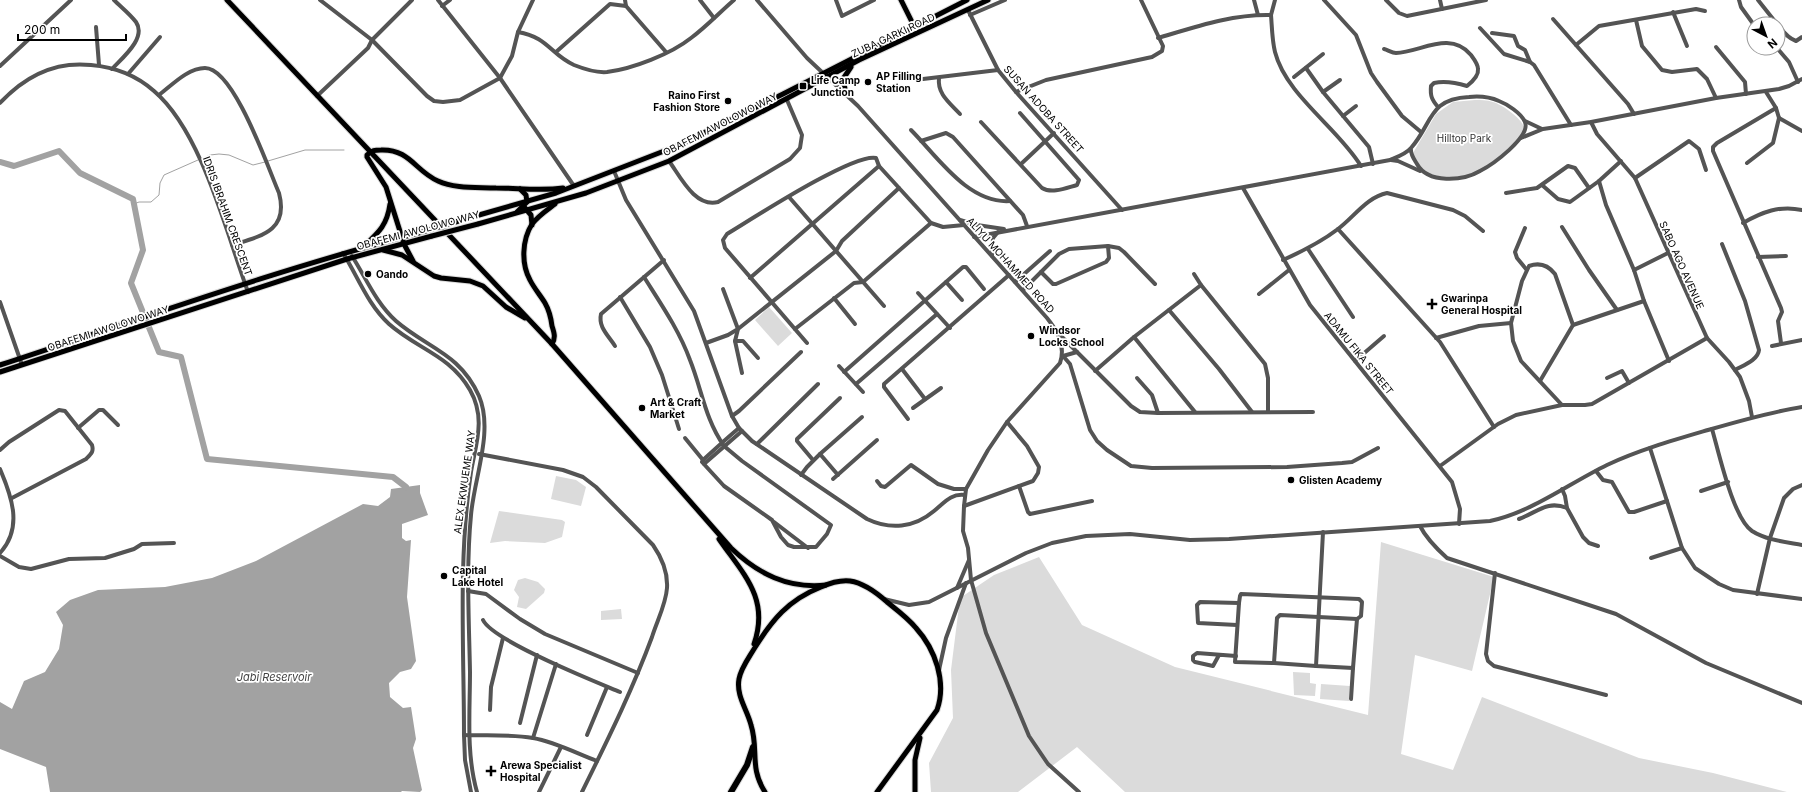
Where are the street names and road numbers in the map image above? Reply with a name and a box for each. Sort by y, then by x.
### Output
street label: ZUBA GARKI ROAD [849,10,937,60]
street label: SUSAN ADOBA STREET [1002,63,1086,155]
street label: OBAFEMI AWOLOWO WAY [661,90,779,158]
street label: IDRIS IBRAHIM CRESCENT [201,155,255,277]
street label: OBAFEMI AWOLOWO WAY [355,208,481,252]
street label: ALIYU MOHAMMED ROAD [965,214,1057,316]
street label: SABO AGO AVENUE [1657,219,1707,311]
street label: OBAFEMI AWOLOWO WAY [46,303,170,353]
street label: ADAMU FIKA STREET [1322,309,1396,397]
street label: ALEX EKWUEME WAY [451,429,477,534]

